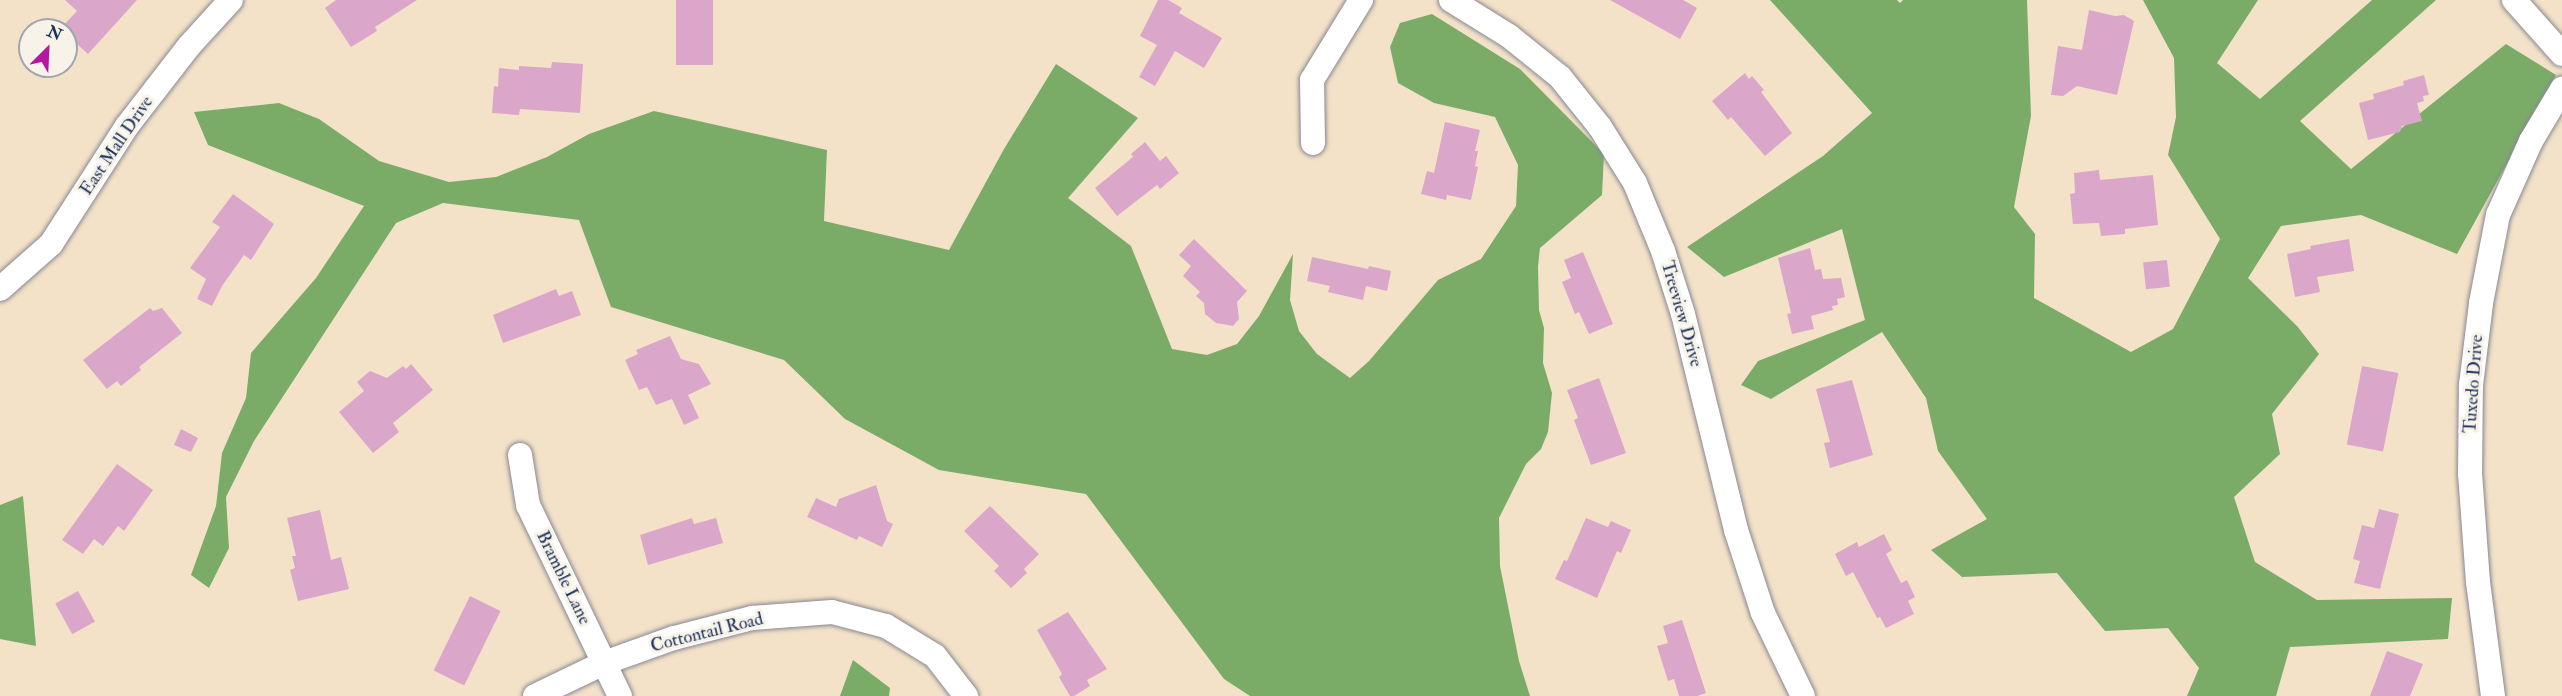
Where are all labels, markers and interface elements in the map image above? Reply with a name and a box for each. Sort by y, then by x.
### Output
north arrow [18,18,78,78]
text: N [44,21,65,45]
street label: East Mall Drive [76,92,158,200]
street label: Treeview Drive [1656,259,1706,369]
street label: Tuxedo Drive [2460,334,2488,434]
street label: Bramble Lane [531,528,595,628]
street label: Cottontail Road [648,609,766,657]

